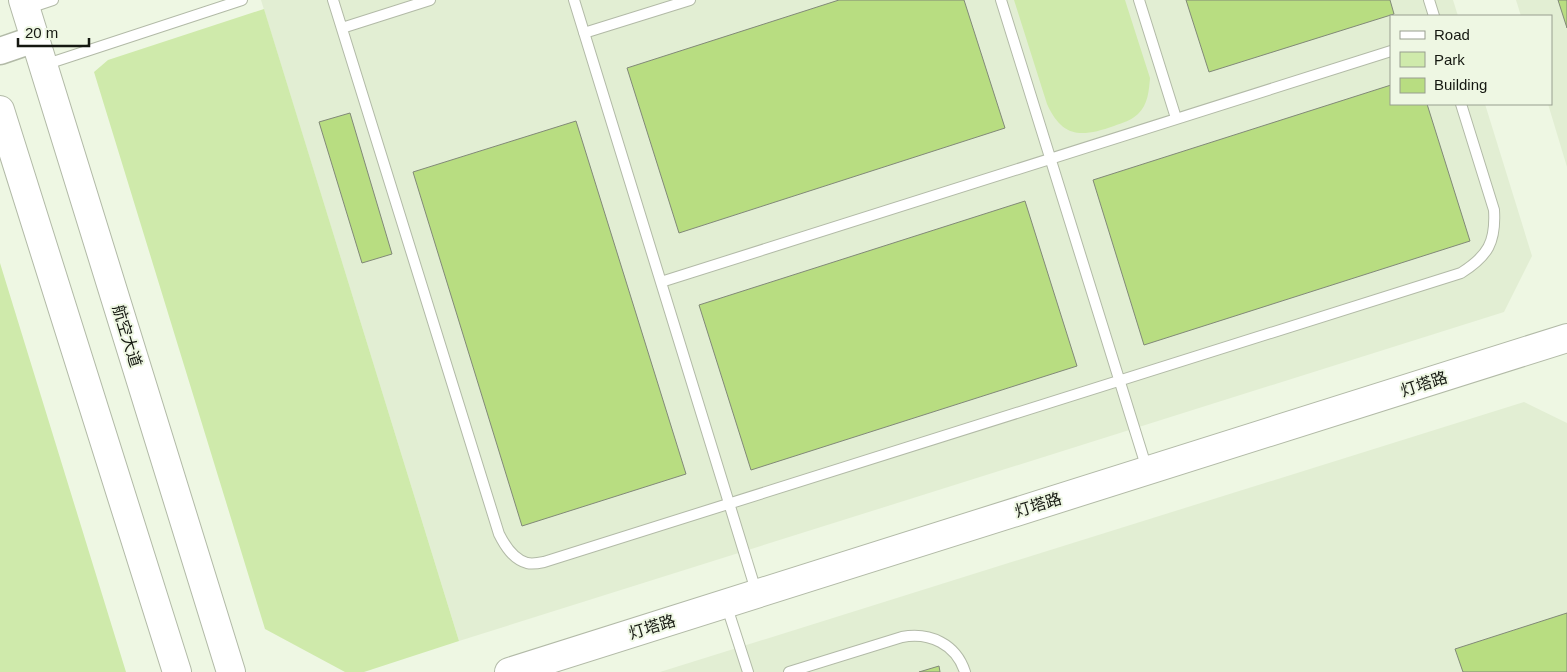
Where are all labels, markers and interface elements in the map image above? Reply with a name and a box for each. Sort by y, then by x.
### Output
scale bar [18,15,89,47]
legend [1390,15,1552,105]
text: 20 m [25,24,58,41]
text: Road [1434,26,1470,43]
text: Park [1434,51,1465,68]
text: Building [1434,76,1487,93]
street label: 航空大道 [110,303,144,369]
street label: 灯塔路 [1399,368,1449,400]
street label: 灯塔路 [1013,490,1063,520]
street label: 灯塔路 [627,612,677,642]

